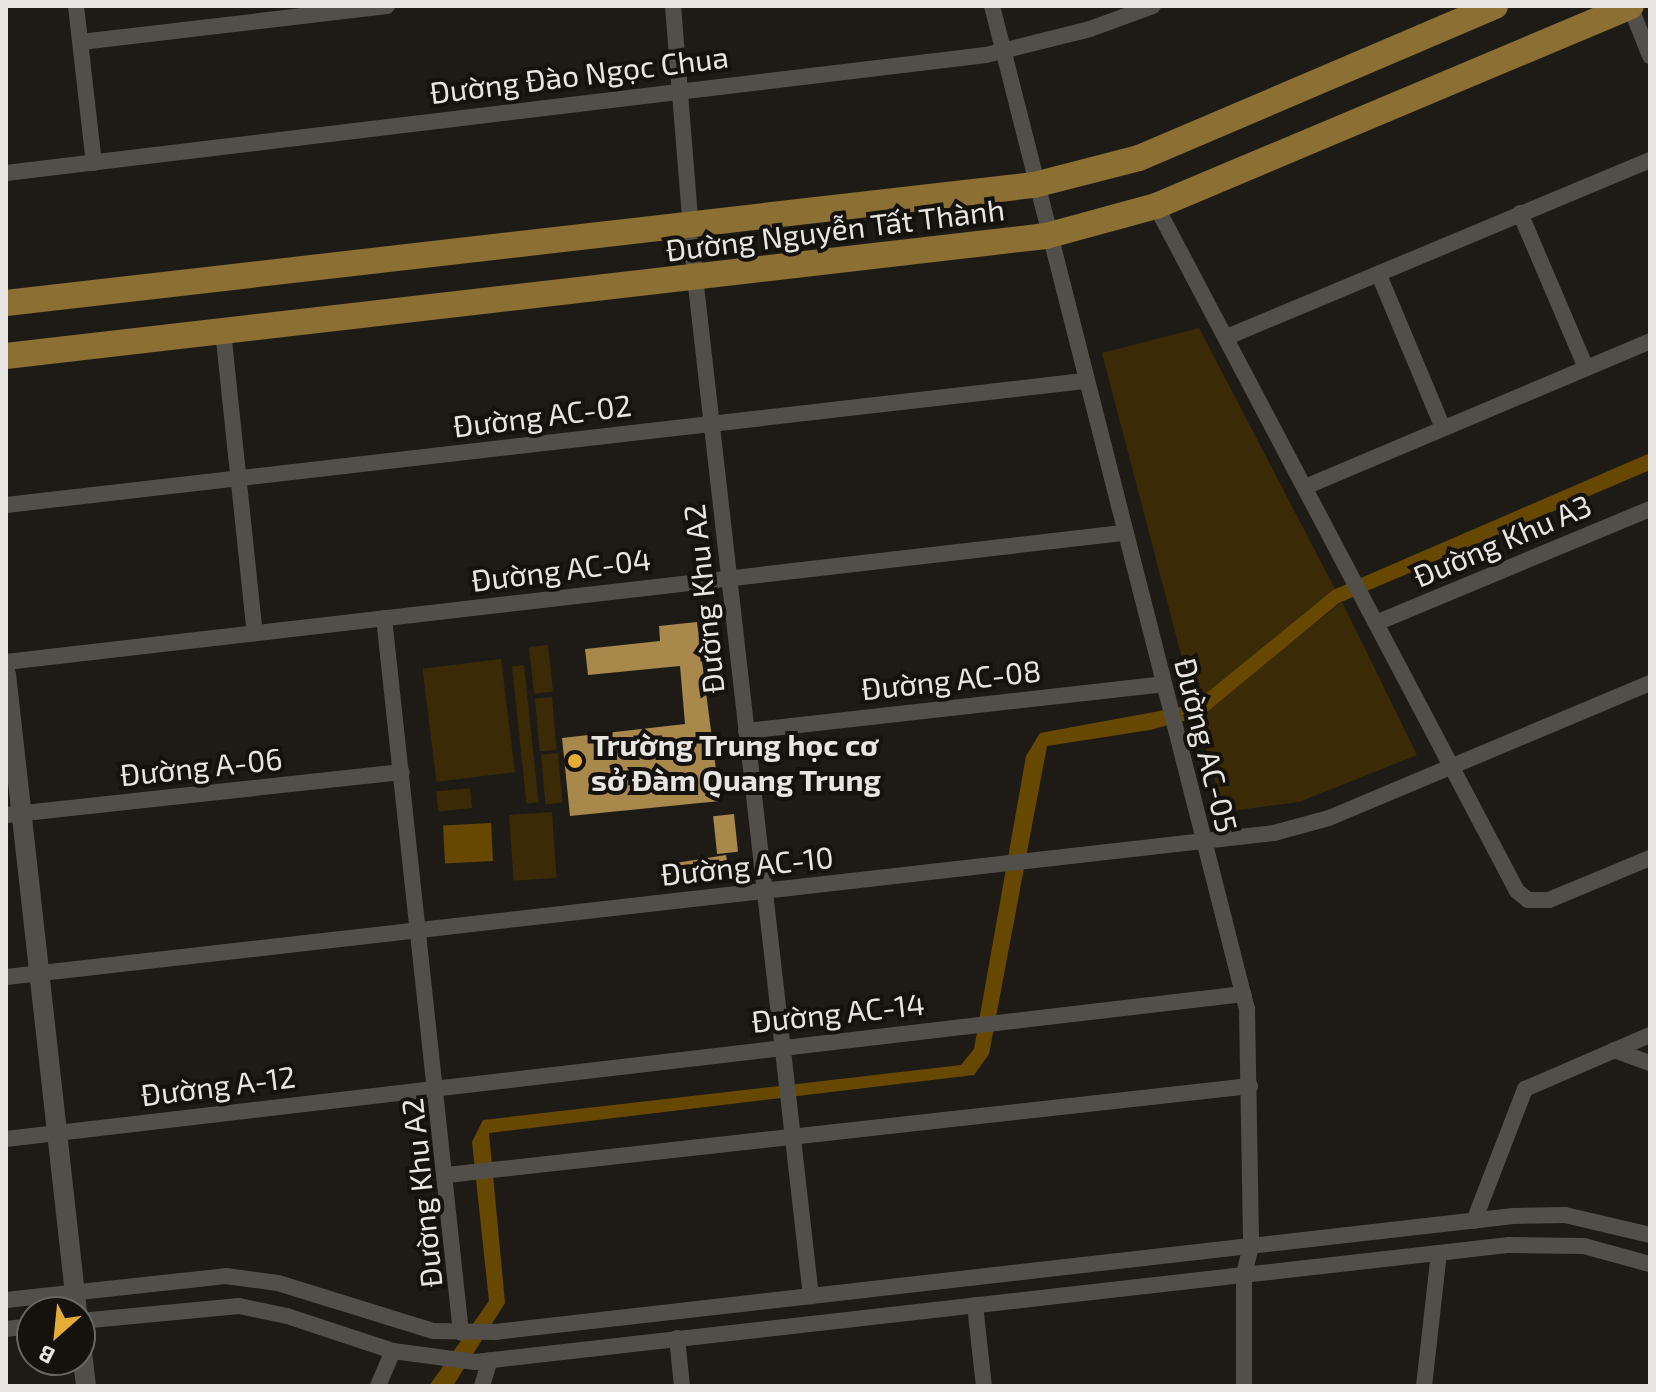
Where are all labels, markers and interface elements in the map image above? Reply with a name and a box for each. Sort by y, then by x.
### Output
street label: Đường Đào Ngọc Chua [428,38,730,110]
street label: Đường Nguyễn Tất Thành [663,190,1007,268]
street label: Đường AC-02 [450,386,634,444]
street label: Đường Khu A3 [1407,486,1597,594]
street label: Đường Khu A2 [675,502,731,696]
street label: Đường AC-04 [469,540,653,598]
street label: Đường AC-08 [859,652,1043,706]
street label: Đường AC-05 [1168,654,1246,836]
place label: Trường Trung học cơ sở Đàm Quang Trung [591,726,882,796]
street label: Đường A-06 [118,740,284,792]
marker: Trường Trung học cơ sở Đàm Quang Trung [566,752,584,770]
street label: Đường AC-10 [659,838,835,892]
street label: Đường AC-14 [749,985,927,1039]
street label: Đường A-12 [138,1058,298,1112]
street label: Đường Khu A2 [393,1096,449,1290]
north arrow [16,1296,96,1376]
text: B [34,1341,58,1370]

